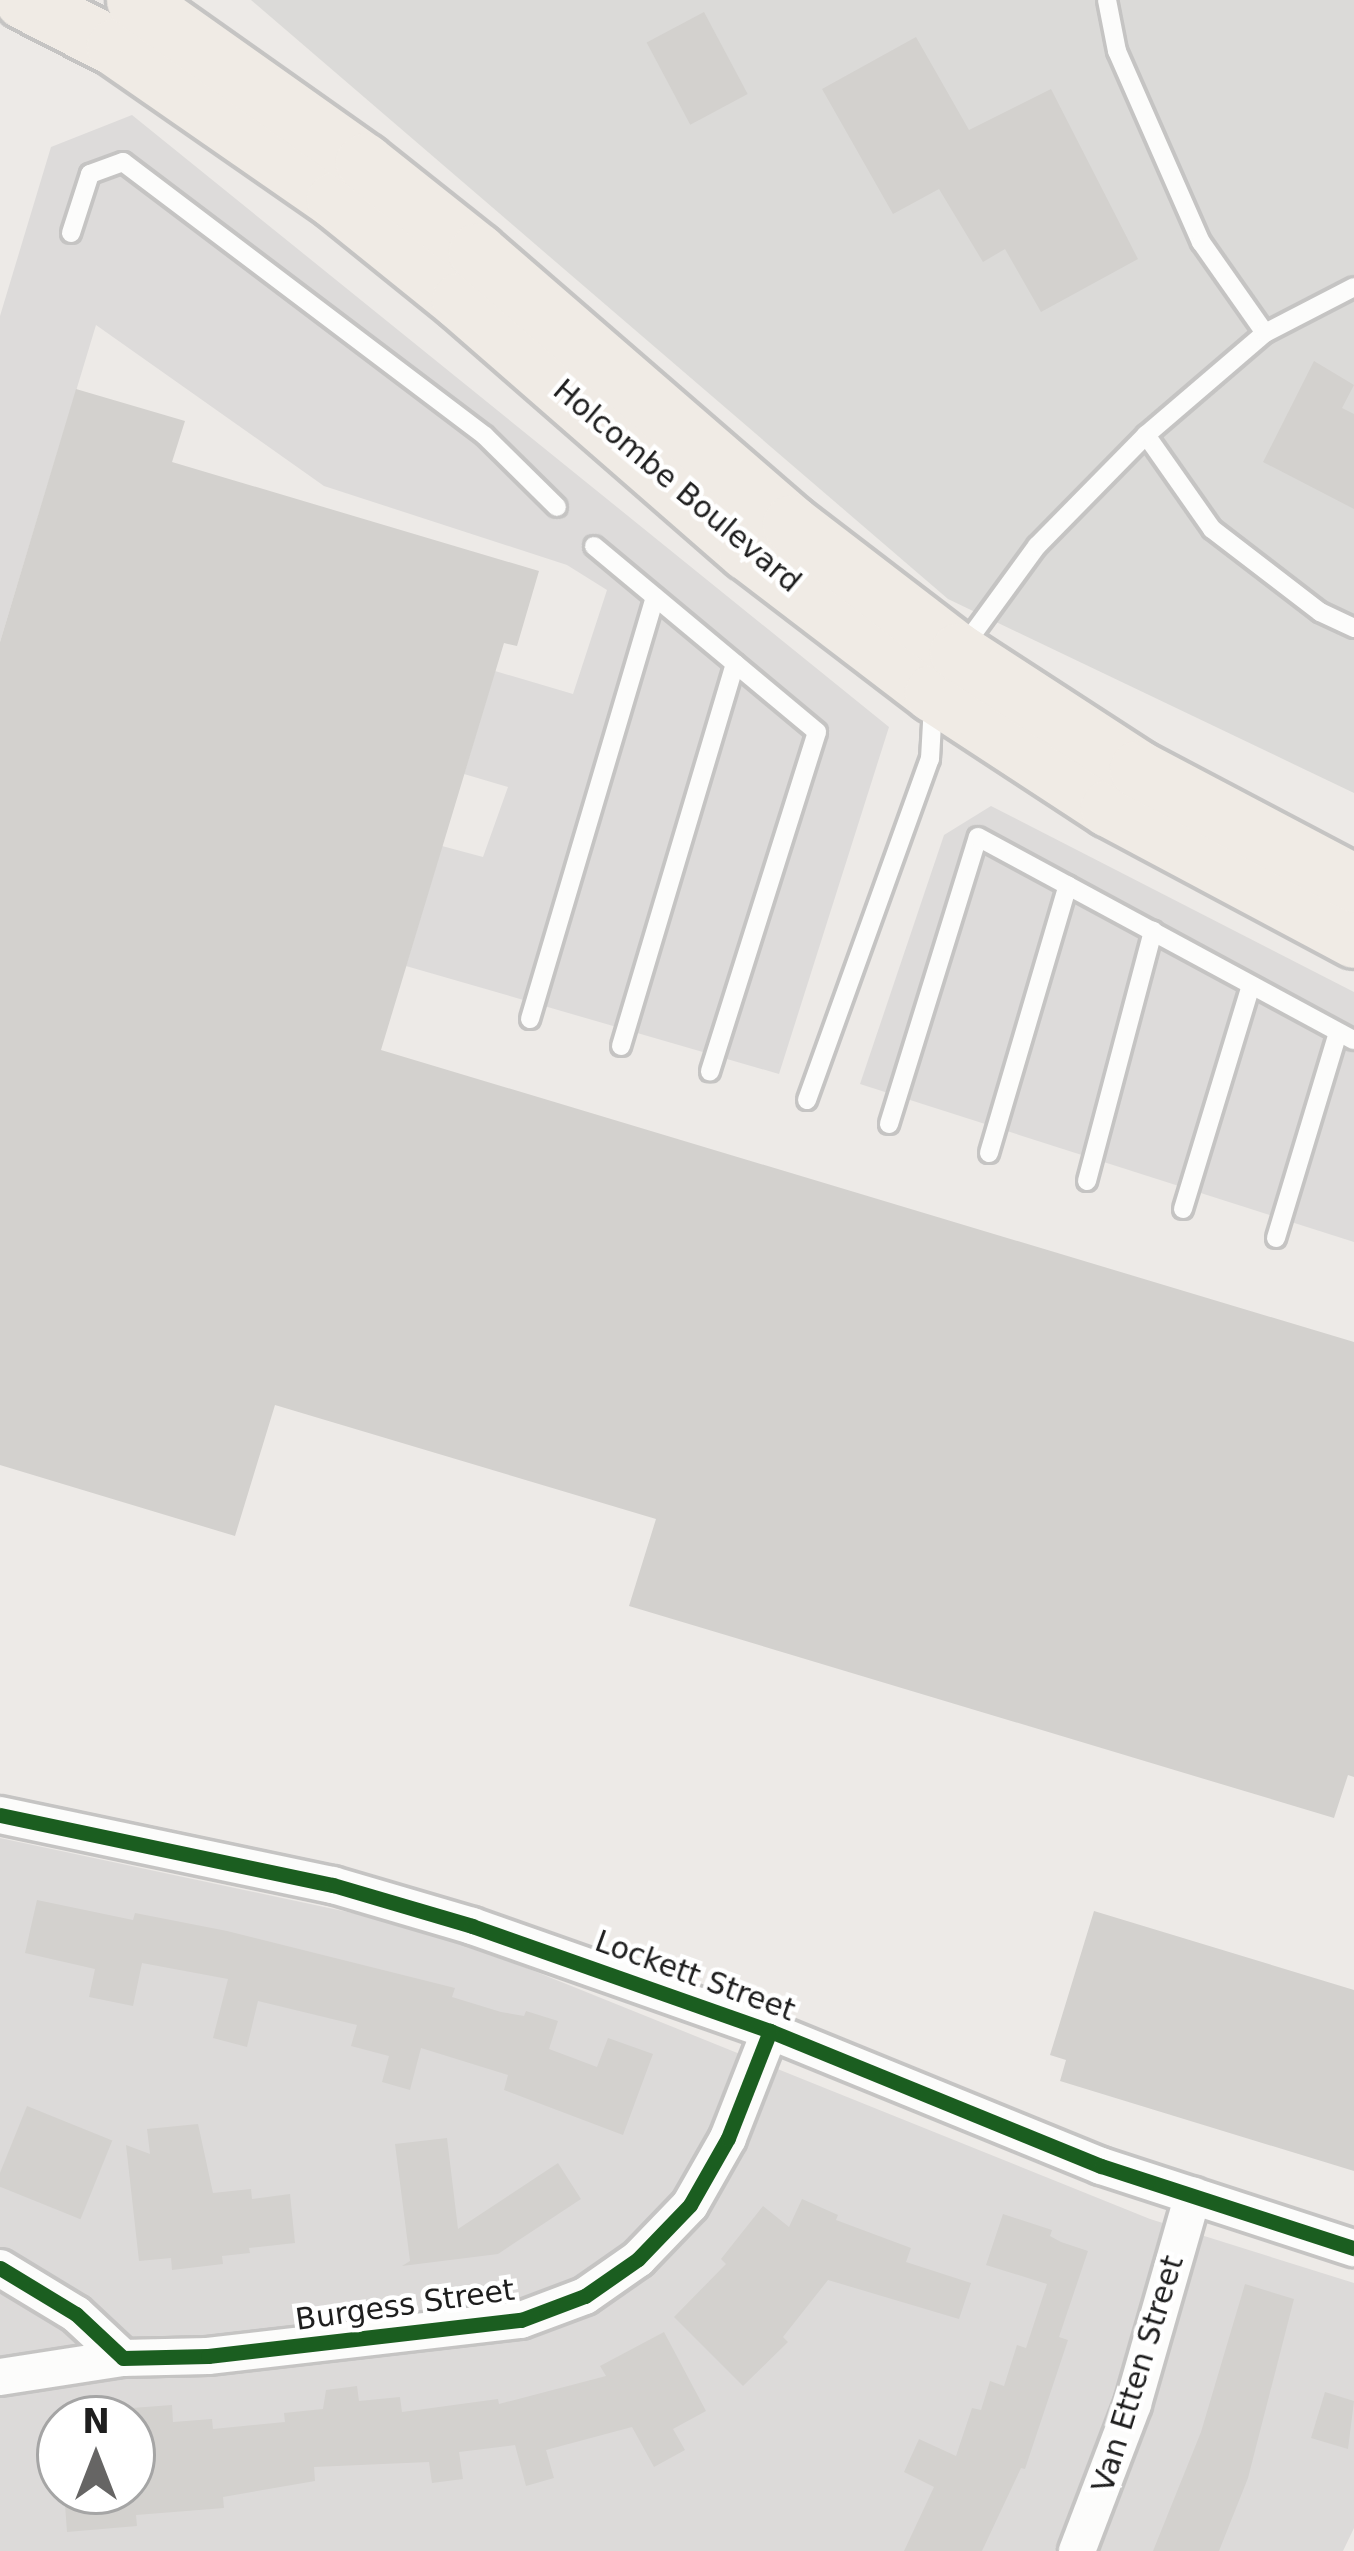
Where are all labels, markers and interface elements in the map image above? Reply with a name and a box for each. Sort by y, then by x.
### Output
street label: Holcombe Boulevard [546,372,808,600]
street label: Lockett Street [590,1923,800,2029]
street label: Van Etten Street [1085,2251,1191,2497]
street label: Burgess Street [293,2272,517,2338]
north arrow [36,2395,156,2515]
text: N [82,2402,110,2441]

